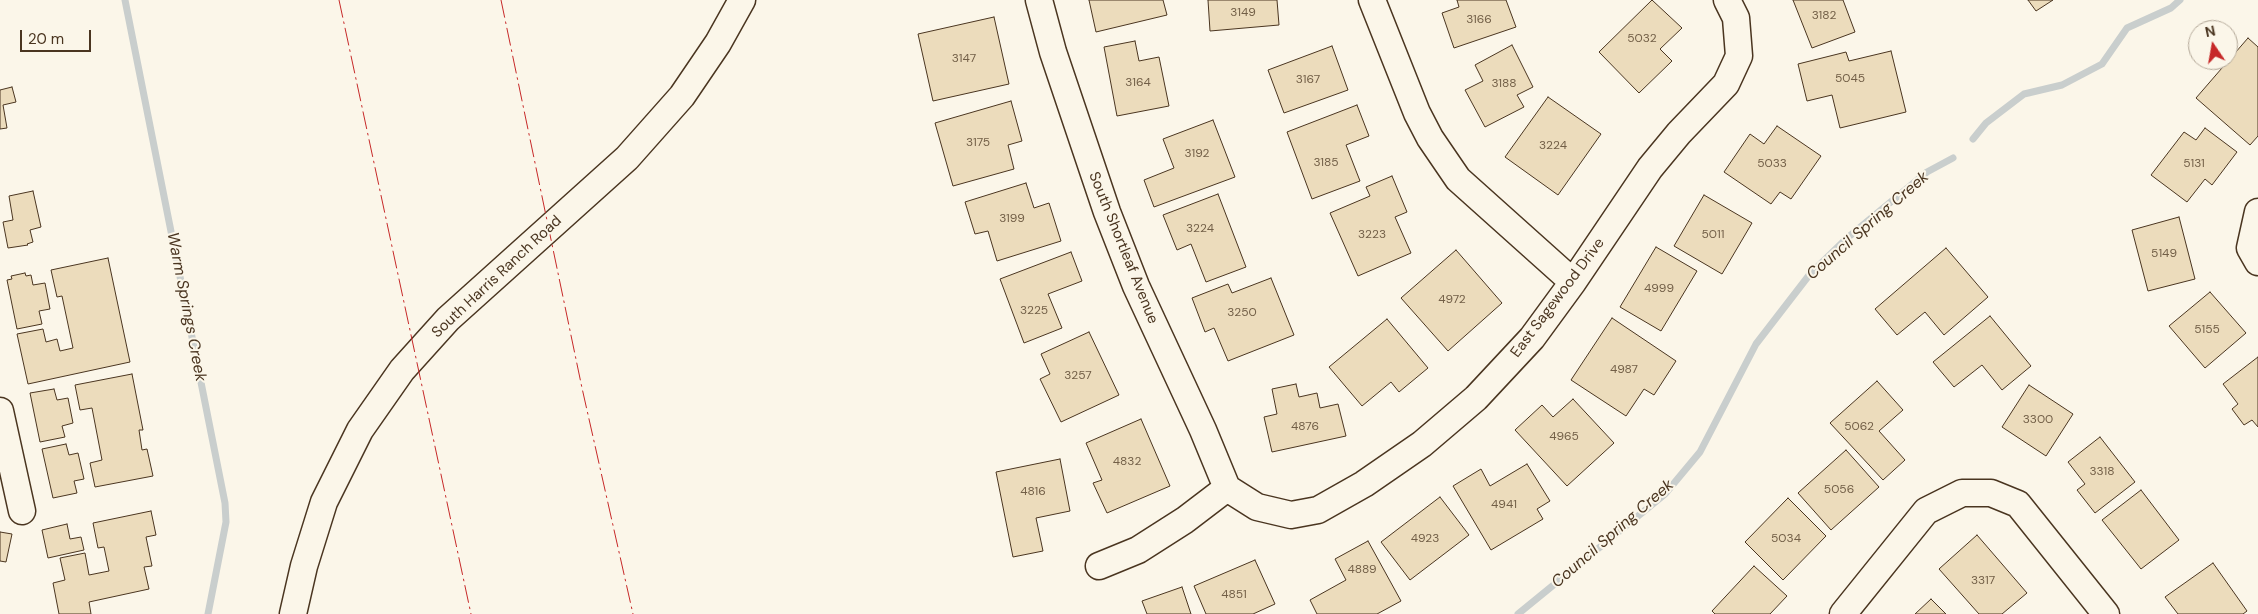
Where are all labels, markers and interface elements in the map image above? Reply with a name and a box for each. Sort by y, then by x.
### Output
house number: 3149 [1230,6,1256,20]
house number: 3182 [1812,9,1836,23]
house number: 3166 [1466,13,1492,27]
scale bar [22,20,94,52]
north arrow [2188,20,2238,70]
text: N [2203,21,2217,41]
text: 20 m [28,29,64,49]
house number: 5032 [1627,32,1657,46]
house number: 3147 [952,52,976,66]
house number: 5045 [1835,72,1865,86]
house number: 3167 [1296,73,1320,87]
house number: 3164 [1125,76,1151,90]
house number: 3188 [1491,77,1517,91]
house number: 3175 [966,136,990,150]
house number: 3224 [1539,139,1567,153]
house number: 3192 [1185,147,1209,161]
house number: 3185 [1313,156,1339,170]
house number: 5033 [1757,157,1787,171]
house number: 5131 [2183,157,2205,171]
water label: Council Spring Creek [1803,168,1933,284]
street label: South Shortleaf Avenue [1084,169,1162,327]
street label: South Harris Ranch Road [428,212,566,342]
house number: 3199 [999,212,1025,226]
house number: 3224 [1186,222,1214,236]
house number: 3223 [1358,228,1386,242]
house number: 5011 [1701,228,1725,242]
water label: Warm Springs Creek [162,231,210,383]
street label: East Sagewood Drive [1507,235,1609,361]
house number: 5149 [2151,247,2177,261]
house number: 4999 [1644,282,1674,296]
house number: 4972 [1438,293,1466,307]
house number: 3225 [1020,304,1048,318]
house number: 3250 [1227,306,1257,320]
house number: 5155 [2194,323,2220,337]
house number: 4987 [1610,363,1638,377]
house number: 3257 [1064,369,1092,383]
house number: 3300 [2023,413,2053,427]
house number: 4876 [1291,420,1319,434]
house number: 5062 [1844,420,1874,434]
house number: 4965 [1549,430,1579,444]
house number: 4832 [1113,455,1141,469]
house number: 3318 [2089,465,2115,479]
water label: Council Spring Creek [1548,476,1678,592]
house number: 5056 [1824,483,1854,497]
house number: 4816 [1020,485,1046,499]
house number: 4941 [1491,498,1517,512]
house number: 4923 [1411,532,1439,546]
house number: 5034 [1771,532,1801,546]
house number: 4889 [1347,563,1377,577]
house number: 3317 [1971,574,1995,588]
house number: 4851 [1221,588,1247,602]

